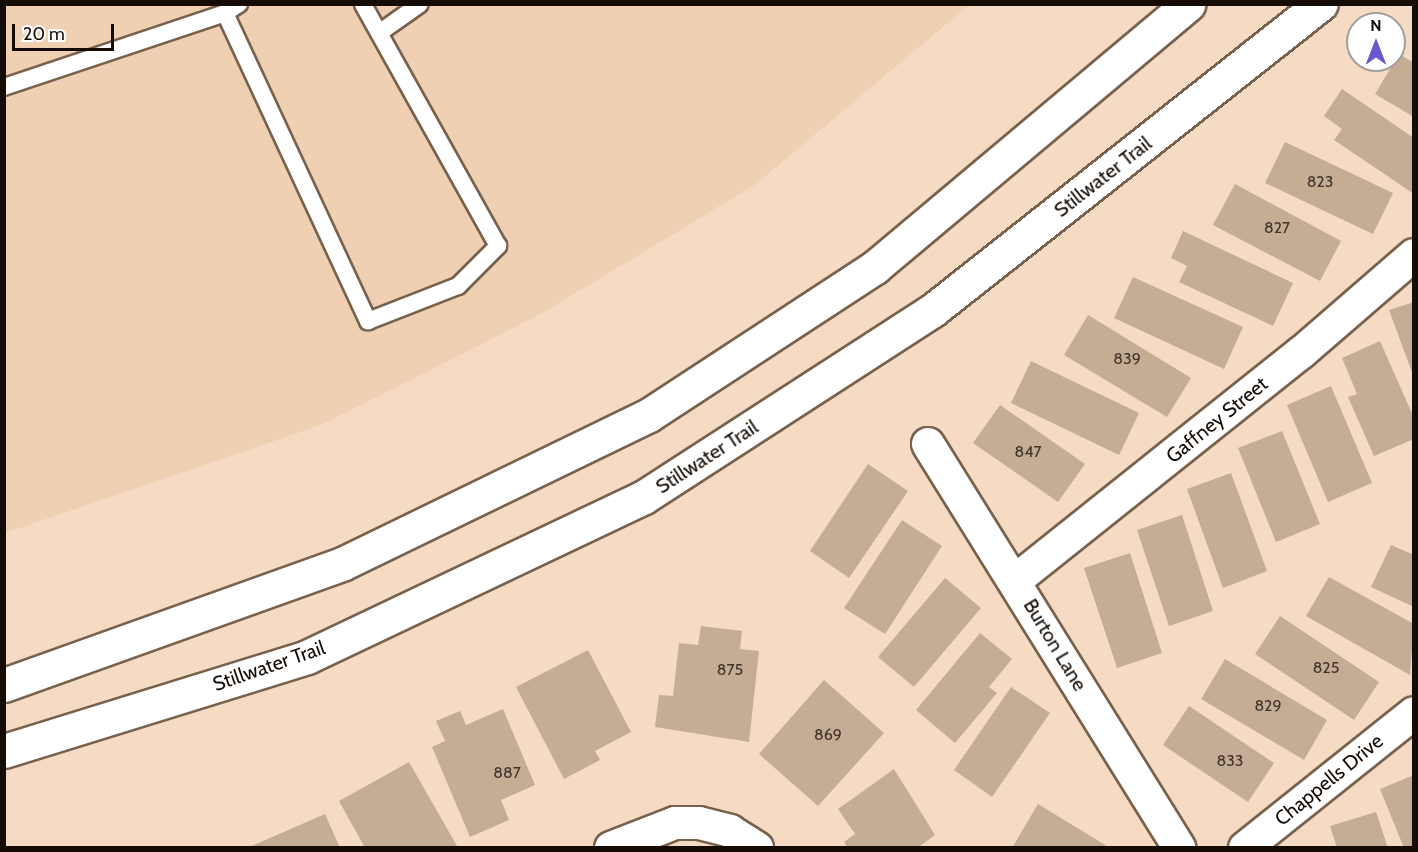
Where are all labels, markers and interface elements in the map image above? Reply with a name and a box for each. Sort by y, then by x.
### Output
scale bar [15,12,117,50]
north arrow [1346,12,1406,72]
text: N [1370,16,1382,35]
text: 20 m [23,23,65,45]
street label: Stillwater Trail [1050,132,1156,222]
house number: 823 [1307,172,1333,192]
house number: 827 [1264,218,1290,238]
house number: 839 [1113,349,1141,369]
street label: Gaffney Street [1161,372,1273,468]
street label: Stillwater Trail [651,415,763,499]
house number: 847 [1015,442,1041,462]
street label: Burton Lane [1018,595,1092,695]
street label: Stillwater Trail [210,636,328,696]
house number: 825 [1313,658,1339,678]
house number: 875 [717,660,743,680]
house number: 829 [1254,696,1282,716]
house number: 869 [814,725,842,745]
street label: Chappells Drive [1270,729,1388,831]
house number: 833 [1216,751,1244,771]
house number: 887 [493,763,521,783]

